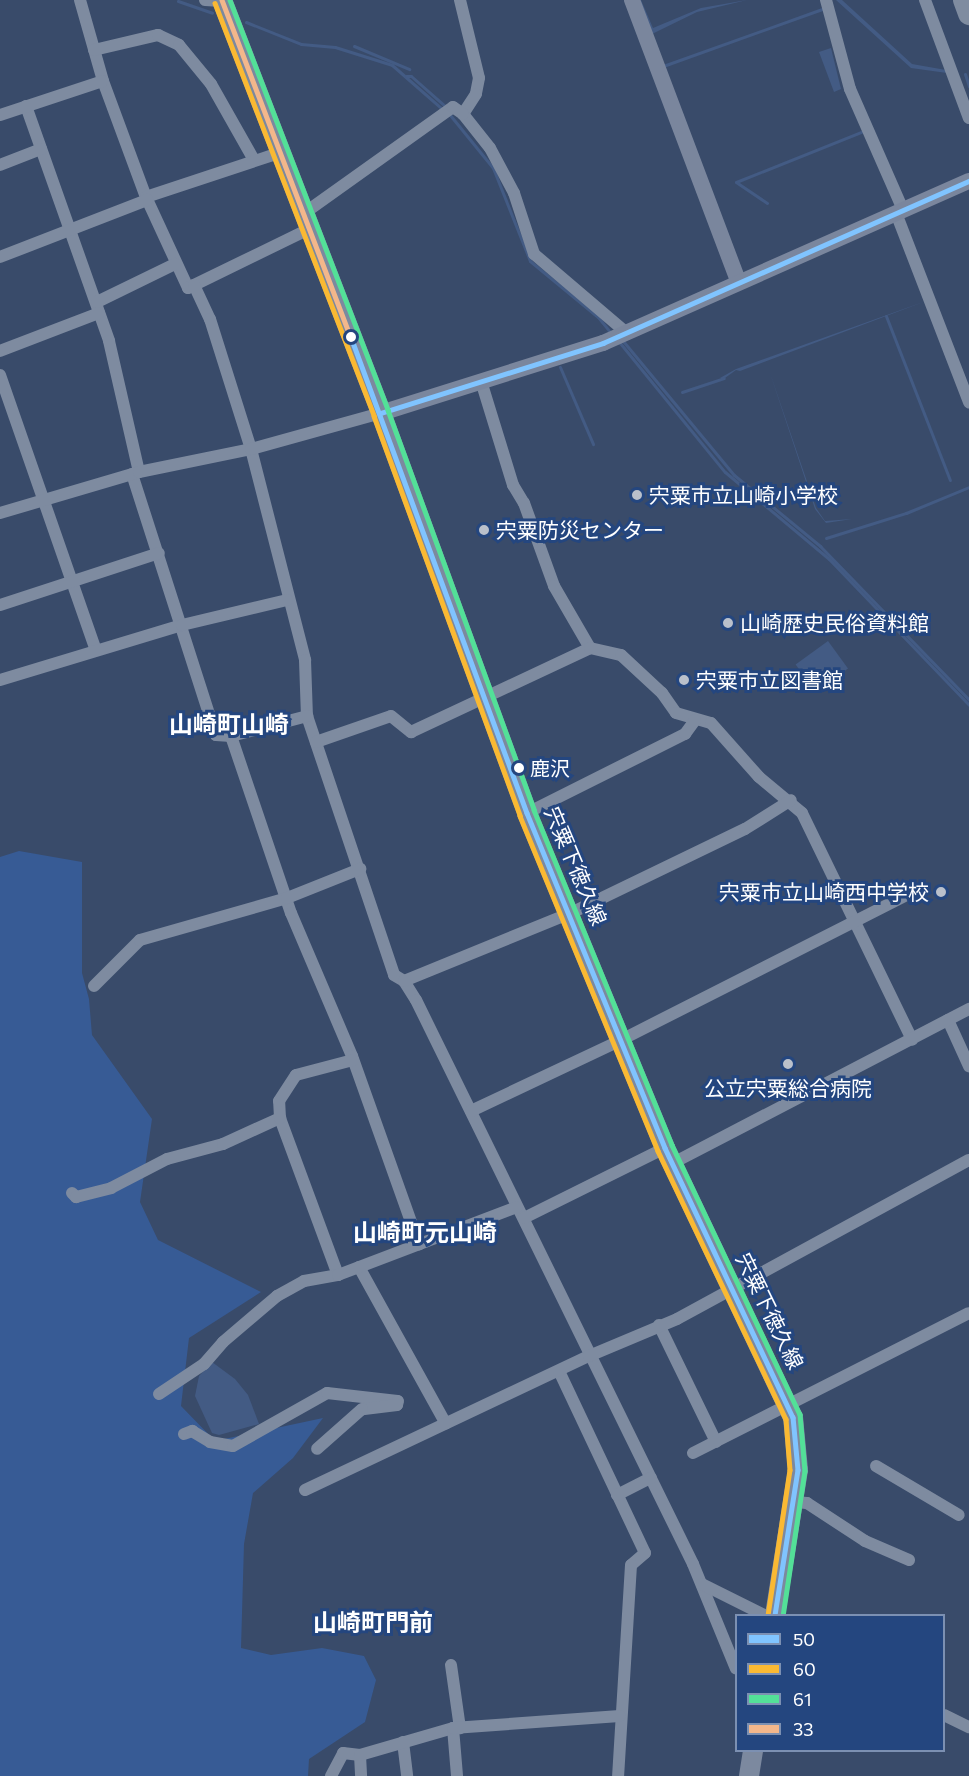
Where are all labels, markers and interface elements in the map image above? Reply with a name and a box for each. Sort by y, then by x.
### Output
unlabelled marker [345,331,357,343]
place label: 宍粟市立山崎小学校 [649,482,838,508]
marker: 宍粟市立山崎小学校 [630,488,644,502]
place label: 宍粟防災センター [496,517,664,543]
marker: 宍粟防災センター [477,523,491,537]
place label: 山崎歴史民俗資料館 [740,610,929,636]
marker: 山崎歴史民俗資料館 [721,616,735,630]
place label: 宍粟市立図書館 [696,667,843,693]
marker: 宍粟市立図書館 [677,673,691,687]
district label: 山崎町山崎 [169,710,289,738]
place label: 鹿沢 [530,756,570,780]
marker: 鹿沢 [513,762,525,774]
street label: 宍粟下徳久線 [540,803,612,929]
place label: 宍粟市立山崎西中学校 [719,879,929,905]
marker: 宍粟市立山崎西中学校 [934,885,948,899]
marker: 公立宍粟総合病院 [779,1055,797,1073]
place label: 公立宍粟総合病院 [704,1075,872,1101]
district label: 山崎町元山崎 [353,1218,497,1246]
street label: 宍粟下徳久線 [731,1249,809,1373]
district label: 山崎町門前 [313,1608,433,1636]
legend [735,1614,945,1752]
text: 50 [793,1628,815,1650]
text: 60 [793,1658,816,1680]
text: 61 [793,1688,812,1710]
text: 33 [793,1718,814,1740]

